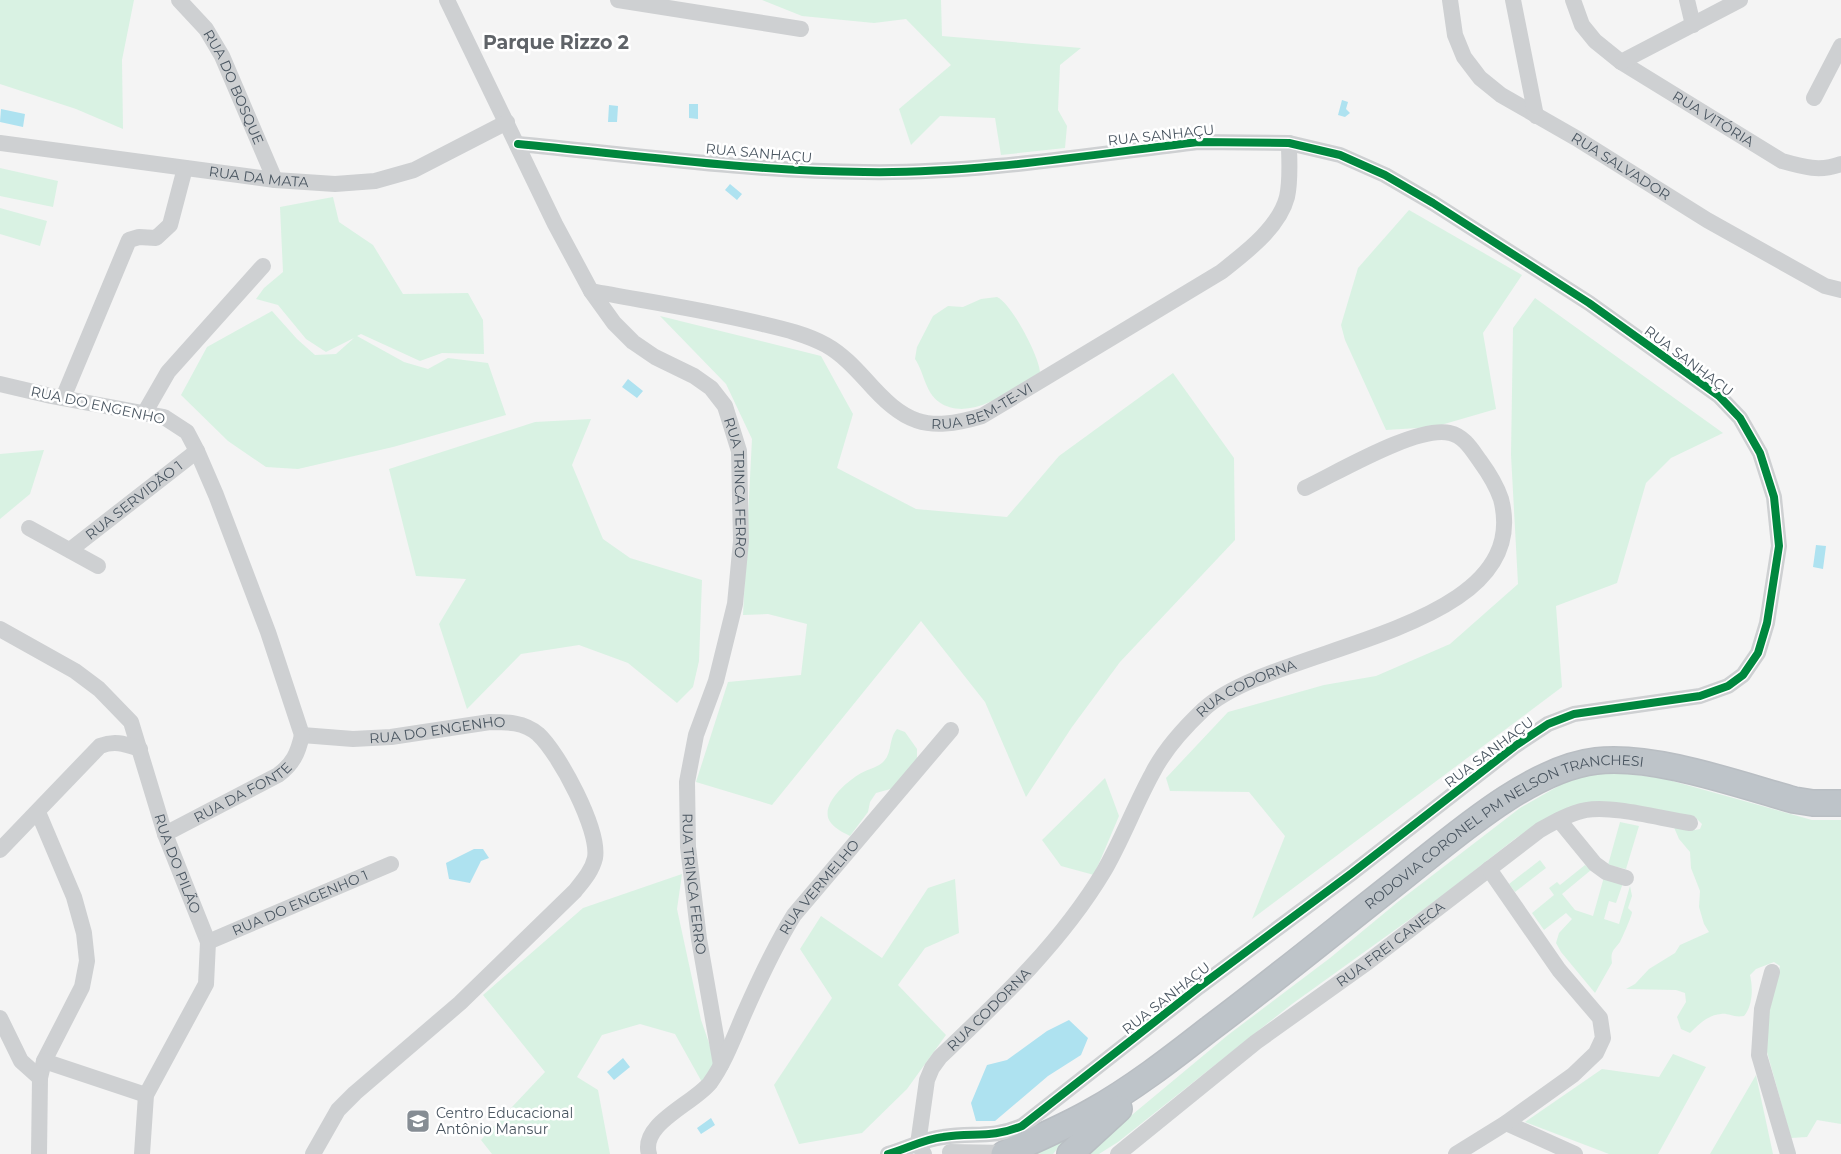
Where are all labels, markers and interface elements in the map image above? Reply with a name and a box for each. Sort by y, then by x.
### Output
street label: RUA DO BOSQUE [199,26,268,147]
district label: Parque Rizzo 2 [483,31,629,54]
street label: RUA VITÓRIA [1669,87,1758,151]
street label: RUA SANHAÇU [1107,120,1215,150]
street label: RUA SALVADOR [1568,128,1674,204]
street label: RUA SANHAÇU [705,139,813,167]
street label: RUA DA MATA [208,162,310,191]
street label: RUA SANHAÇU [1641,322,1737,400]
street label: RUA BEM-TE-VI [931,379,1036,433]
street label: RUA DO ENGENHO [29,382,167,428]
street label: RUA TRINCA FERRO [720,415,750,559]
street label: RUA SERVIDÃO 1 [82,457,186,544]
street label: RUA CODORNA [1192,655,1300,721]
street label: RUA DO ENGENHO [369,713,506,747]
street label: RUA SANHAÇU [1441,713,1537,791]
street label: RODOVIA CORONEL PM NELSON TRANCHESI [1361,751,1645,913]
street label: RUA DA FONTE [190,759,296,827]
street label: RUA DO PILÃO [150,811,205,916]
street label: RUA TRINCA FERRO [678,813,711,956]
street label: RUA VERMELHO [775,835,863,938]
street label: RUA DO ENGENHO 1 [229,866,371,940]
street label: RUA FREI CANECA [1333,897,1449,991]
street label: RUA SANHAÇU [1118,958,1214,1038]
street label: RUA CODORNA [943,963,1035,1055]
place label: Centro Educacional Antônio Mansur [436,1104,573,1138]
school or university icon: Centro Educacional Antônio Mansur [405,1108,431,1134]

